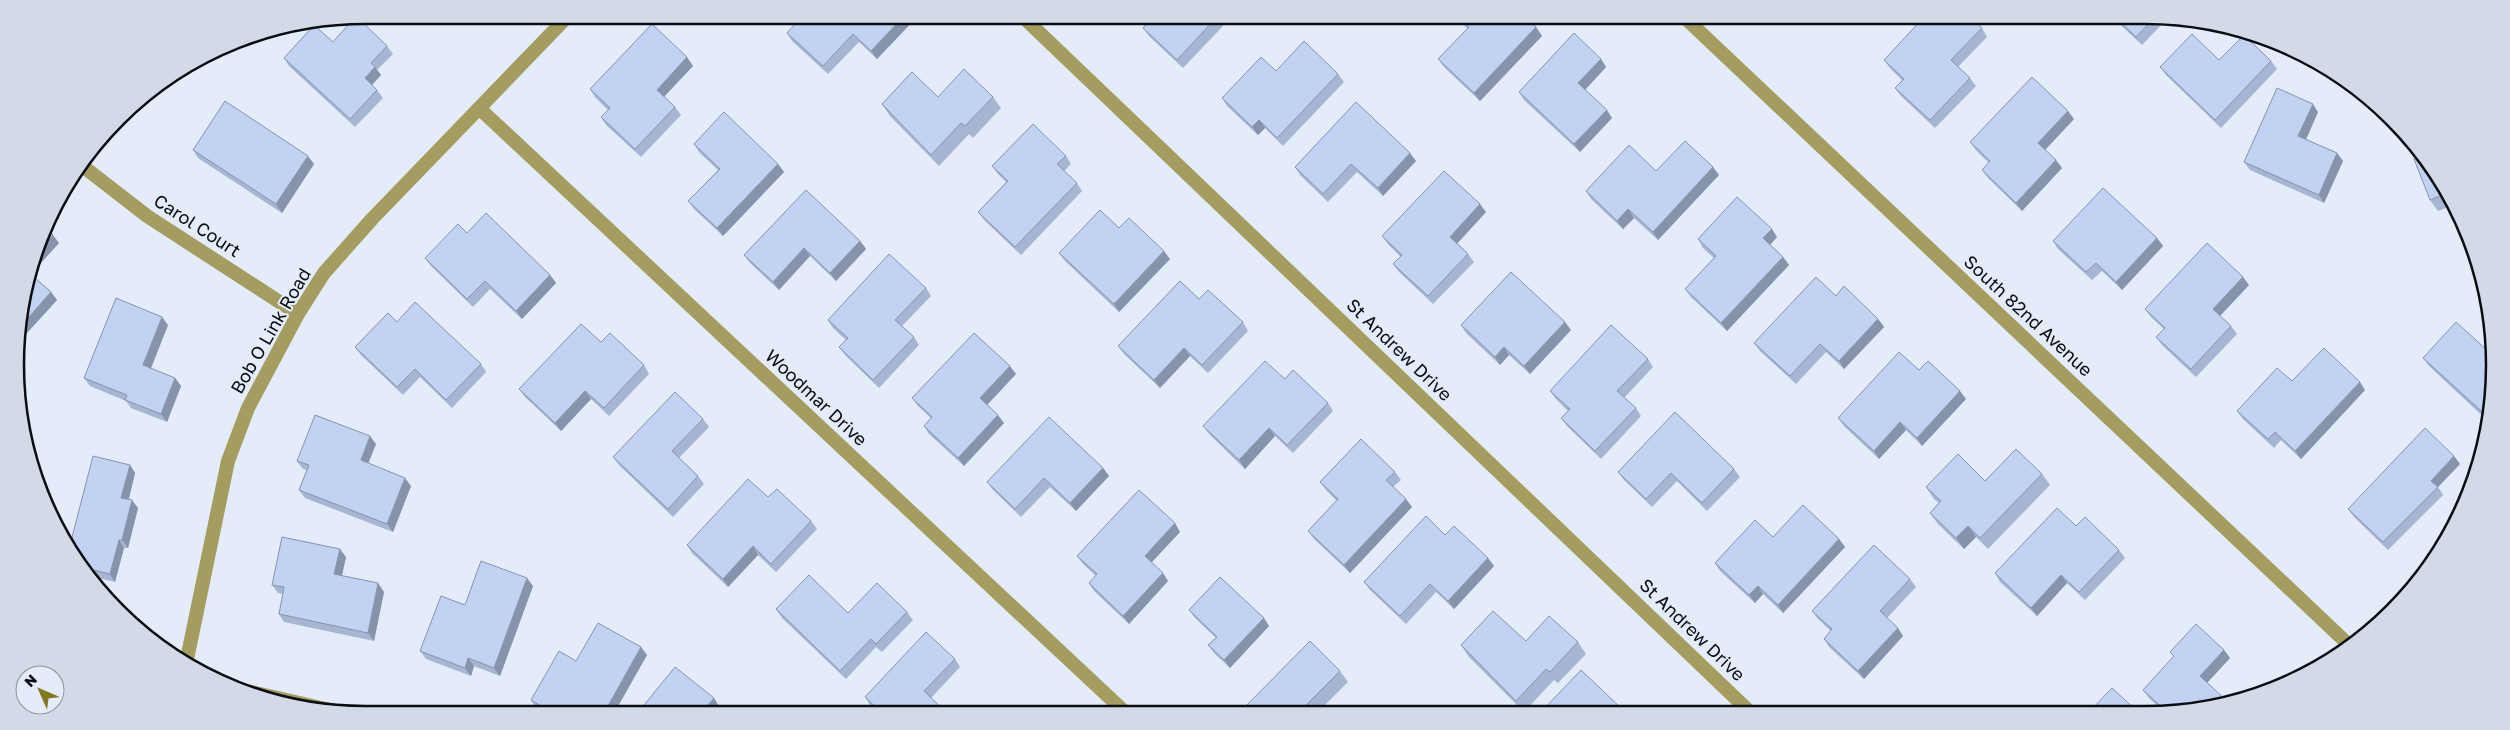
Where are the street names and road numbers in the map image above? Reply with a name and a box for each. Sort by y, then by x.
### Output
street label: Carol Court [150,189,245,261]
street label: South 82nd Avenue [1960,250,2097,380]
street label: Bob O Link Road [225,264,315,397]
street label: St Andrew Drive [1342,293,1457,405]
street label: Woodmar Drive [761,344,872,450]
street label: St Andrew Drive [1635,573,1750,685]

